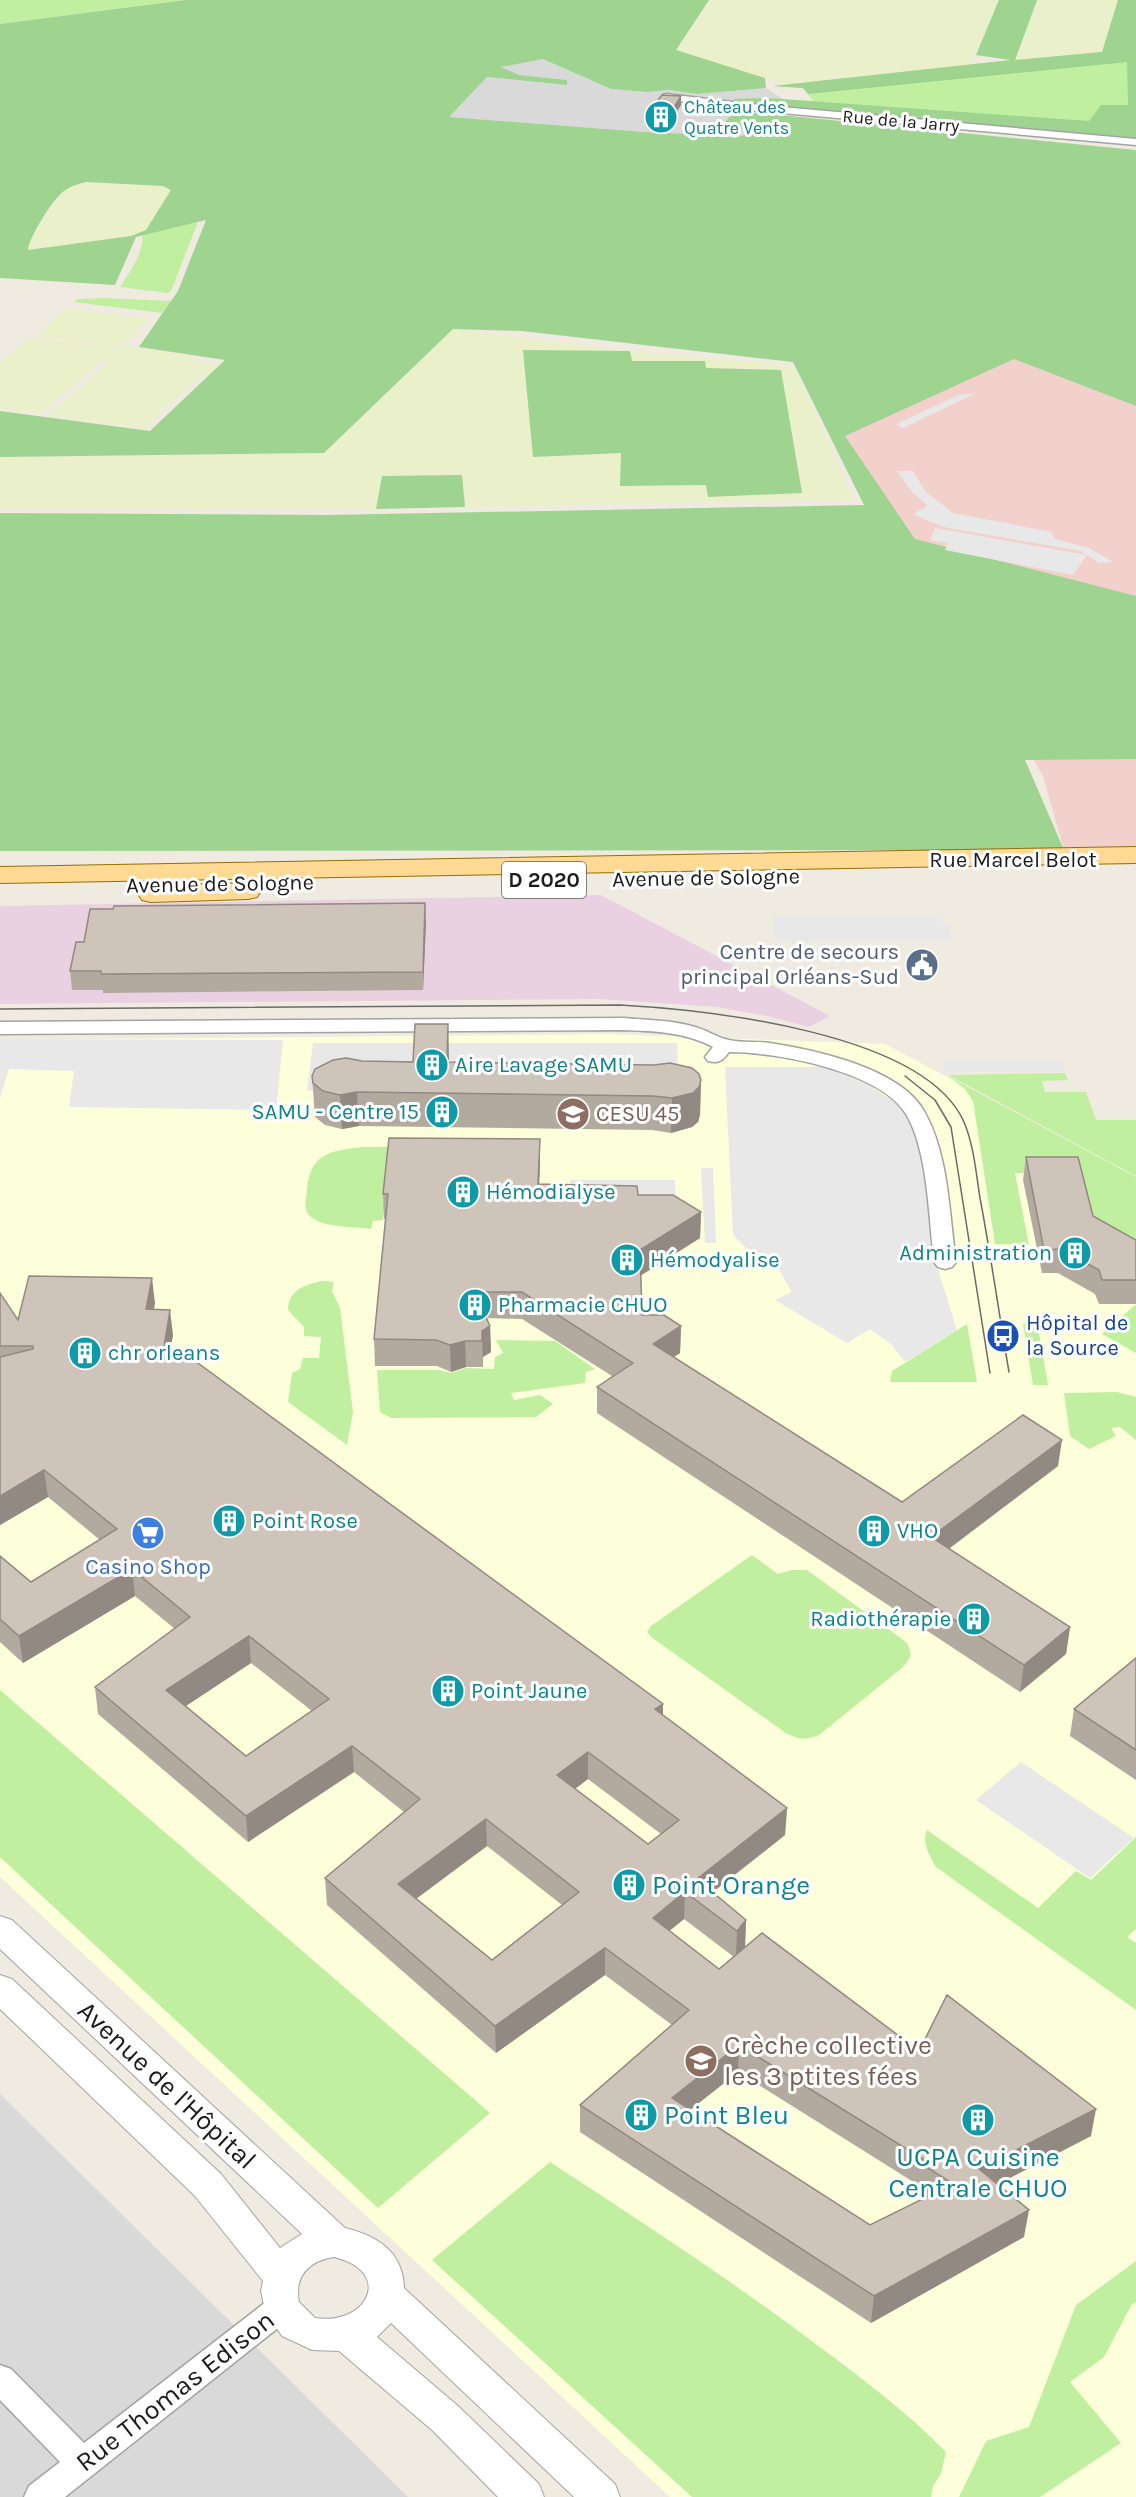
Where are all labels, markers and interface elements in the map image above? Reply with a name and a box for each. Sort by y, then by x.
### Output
place label: Château des Quatre Vents [684,96,789,139]
building icon: Château des Quatre Vents [643,99,679,135]
street label: Rue de la Jarry [842,105,961,137]
street label: Rue Marcel Belot [929,847,1097,873]
road number: D 2020 [502,862,586,898]
street label: Avenue de Sologne [612,863,800,893]
street label: Avenue de Sologne [126,869,314,899]
place label: Centre de secours principal Orléans-Sud [680,939,899,990]
public building icon: Centre de secours principal Orléans-Sud [904,947,940,983]
building icon: Aire Lavage SAMU [414,1047,450,1083]
place label: Aire Lavage SAMU [455,1052,632,1078]
building icon: SAMU - Centre 15 [424,1094,460,1130]
school or university icon: CESU 45 [555,1096,591,1132]
place label: SAMU - Centre 15 [251,1099,419,1125]
place label: CESU 45 [596,1101,679,1127]
building icon: Hémodialyse [445,1174,481,1210]
place label: Hémodialyse [486,1179,616,1205]
building icon: Administration [1057,1235,1093,1271]
place label: Administration [899,1240,1052,1266]
building icon: Hémodyalise [609,1242,645,1278]
place label: Hémodyalise [650,1247,780,1273]
building icon: Pharmacie CHUO [457,1287,493,1323]
place label: Pharmacie CHUO [498,1292,667,1318]
place label: Hôpital de la Source [1026,1310,1128,1361]
bus stop icon: Hôpital de la Source [985,1318,1021,1354]
building icon: chr orleans [67,1335,103,1371]
place label: chr orleans [108,1340,220,1366]
building icon: Point Rose [211,1503,247,1539]
place label: Point Rose [252,1508,358,1534]
building icon: VHO [856,1513,892,1549]
supermarket icon: Casino Shop [130,1515,166,1551]
place label: VHO [897,1518,938,1544]
place label: Casino Shop [85,1554,211,1580]
building icon: Radiothérapie [956,1601,992,1637]
place label: Radiothérapie [810,1606,951,1632]
building icon: Point Jaune [430,1673,466,1709]
place label: Point Jaune [471,1678,587,1704]
building icon: Point Orange [611,1867,647,1903]
place label: Point Orange [652,1869,810,1901]
street label: Avenue de l'Hôpital [71,1994,263,2176]
place label: Crèche collective les 3 ptites fées [724,2029,932,2092]
school or university icon: Crèche collective les 3 ptites fées [683,2043,719,2079]
building icon: Point Bleu [623,2097,659,2133]
place label: Point Bleu [664,2099,789,2131]
building icon: UCPA Cuisine Centrale CHUO [960,2102,996,2138]
place label: UCPA Cuisine Centrale CHUO [889,2141,1067,2204]
street label: Rue Thomas Edison [69,2304,281,2478]

